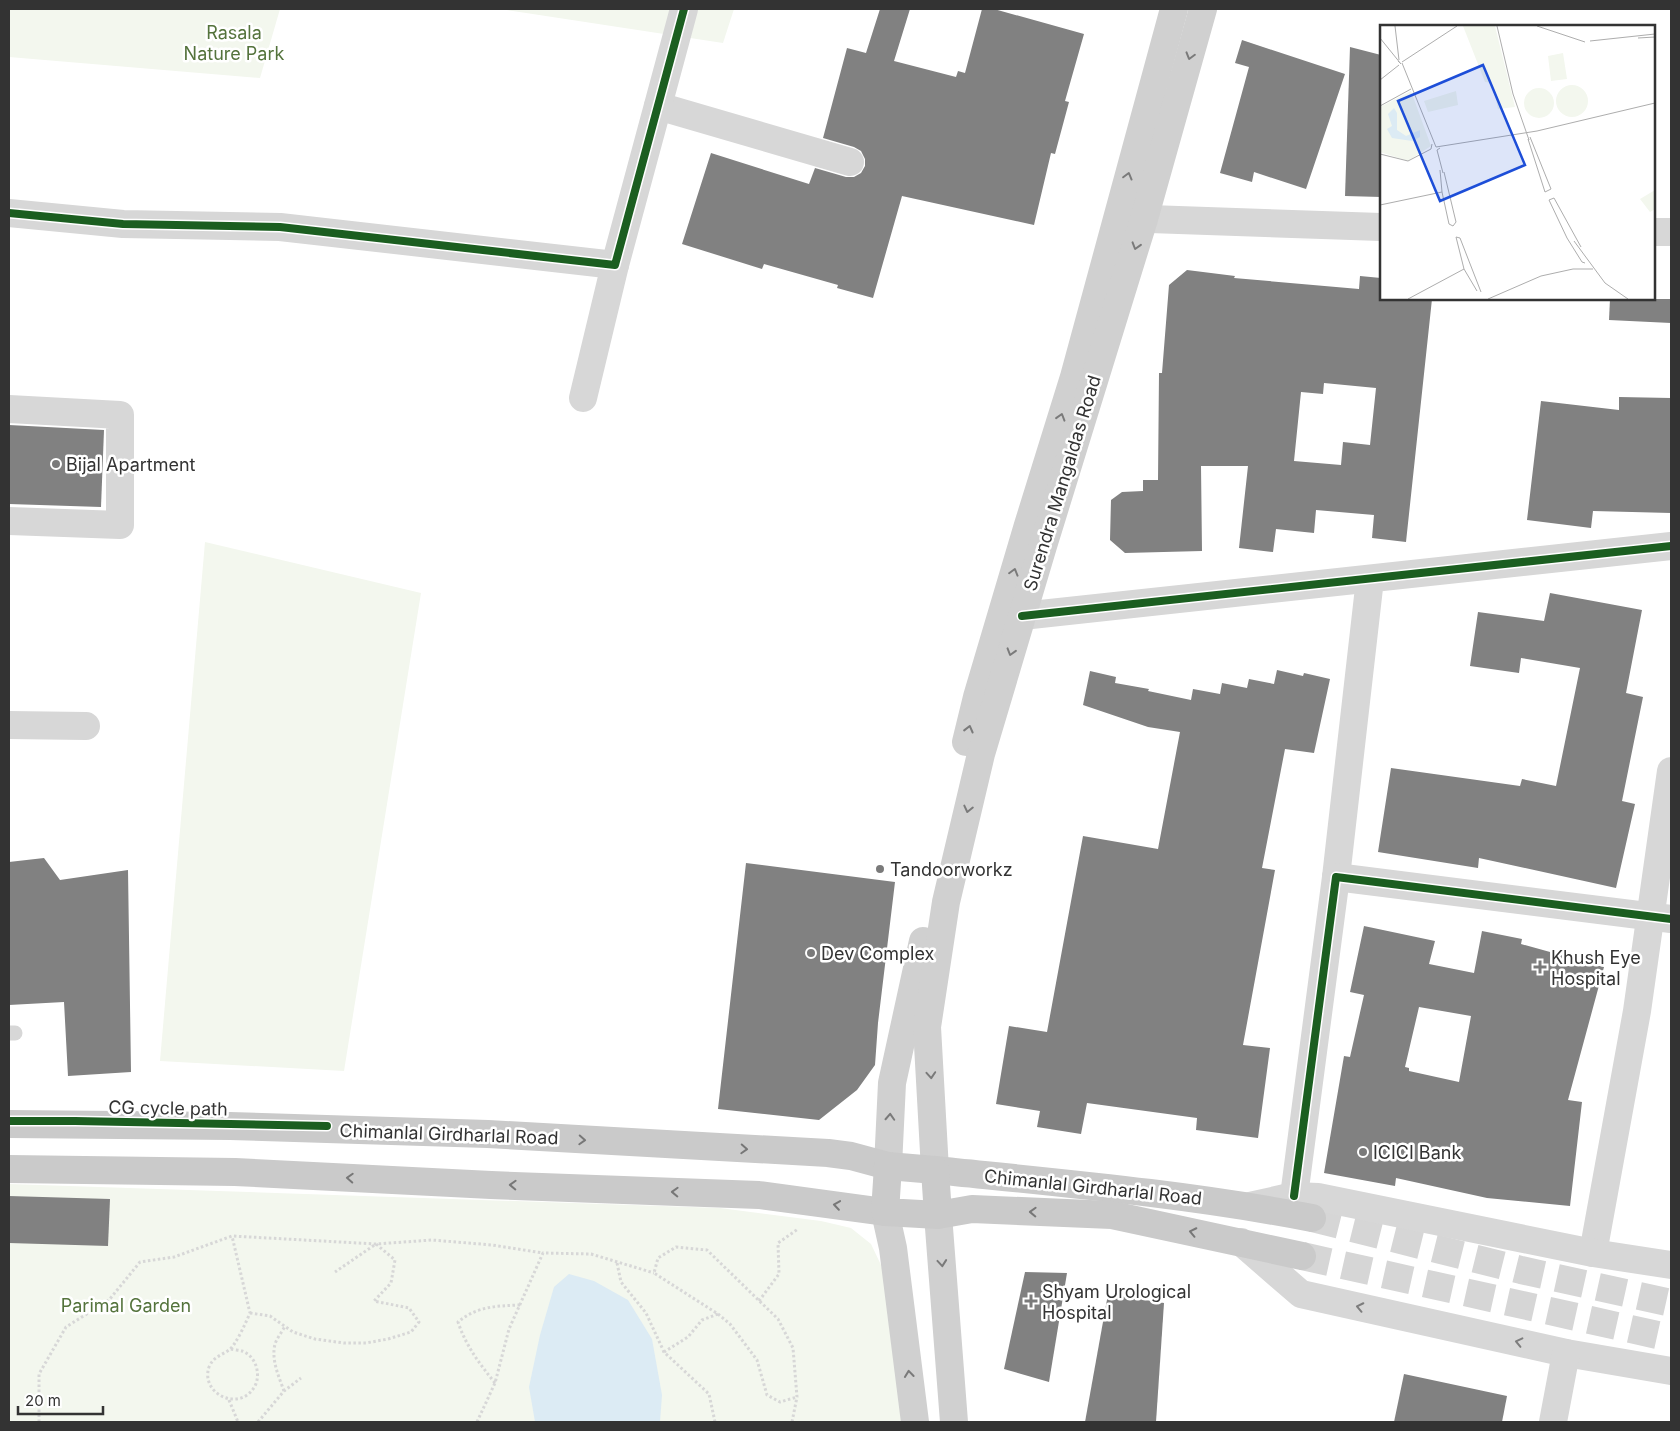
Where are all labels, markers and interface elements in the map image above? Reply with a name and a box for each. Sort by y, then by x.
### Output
park label: Rasala Nature Park [184,22,285,64]
inset map [1380,25,1655,300]
one-way arrow [1186,51,1196,59]
one-way arrow [1122,172,1133,181]
one-way arrow [1131,241,1141,249]
street label: Surendra Mangaldas Road [1019,373,1105,593]
one-way arrow [1056,413,1066,422]
place label: Bijal Apartment [66,454,196,475]
marker: Bijal Apartment [50,458,62,470]
one-way arrow [1008,569,1018,577]
one-way arrow [1006,647,1016,656]
one-way arrow [963,724,974,733]
one-way arrow [963,804,974,813]
place label: Tandoorworkz [890,859,1013,880]
marker: Tandoorworkz [874,863,886,875]
place label: Dev Complex [821,943,934,964]
marker: Dev Complex [805,947,817,959]
place label: Khush Eye Hospital [1551,947,1641,989]
marker: Khush Eye Hospital [1533,960,1547,974]
one-way arrow [925,1072,936,1080]
street label: CG cycle path [108,1096,228,1120]
one-way arrow [885,1113,895,1120]
street label: Chimanlal Girdharlal Road [339,1120,559,1148]
one-way arrow [578,1134,586,1145]
place label: ICICI Bank [1373,1142,1461,1163]
one-way arrow [741,1143,749,1154]
marker: ICICI Bank [1357,1146,1369,1158]
street label: Chimanlal Girdharlal Road [983,1165,1203,1209]
one-way arrow [346,1172,354,1183]
one-way arrow [508,1180,516,1191]
one-way arrow [671,1186,679,1197]
one-way arrow [833,1200,841,1210]
one-way arrow [1028,1206,1036,1217]
one-way arrow [1189,1227,1198,1238]
one-way arrow [936,1260,947,1268]
place label: Shyam Urological Hospital [1042,1281,1191,1323]
marker: Shyam Urological Hospital [1024,1294,1038,1308]
park label: Parimal Garden [61,1295,191,1316]
one-way arrow [1356,1302,1364,1313]
one-way arrow [1514,1337,1523,1348]
one-way arrow [904,1370,915,1378]
scale bar [18,1384,102,1416]
text: 20 m [25,1391,61,1410]

